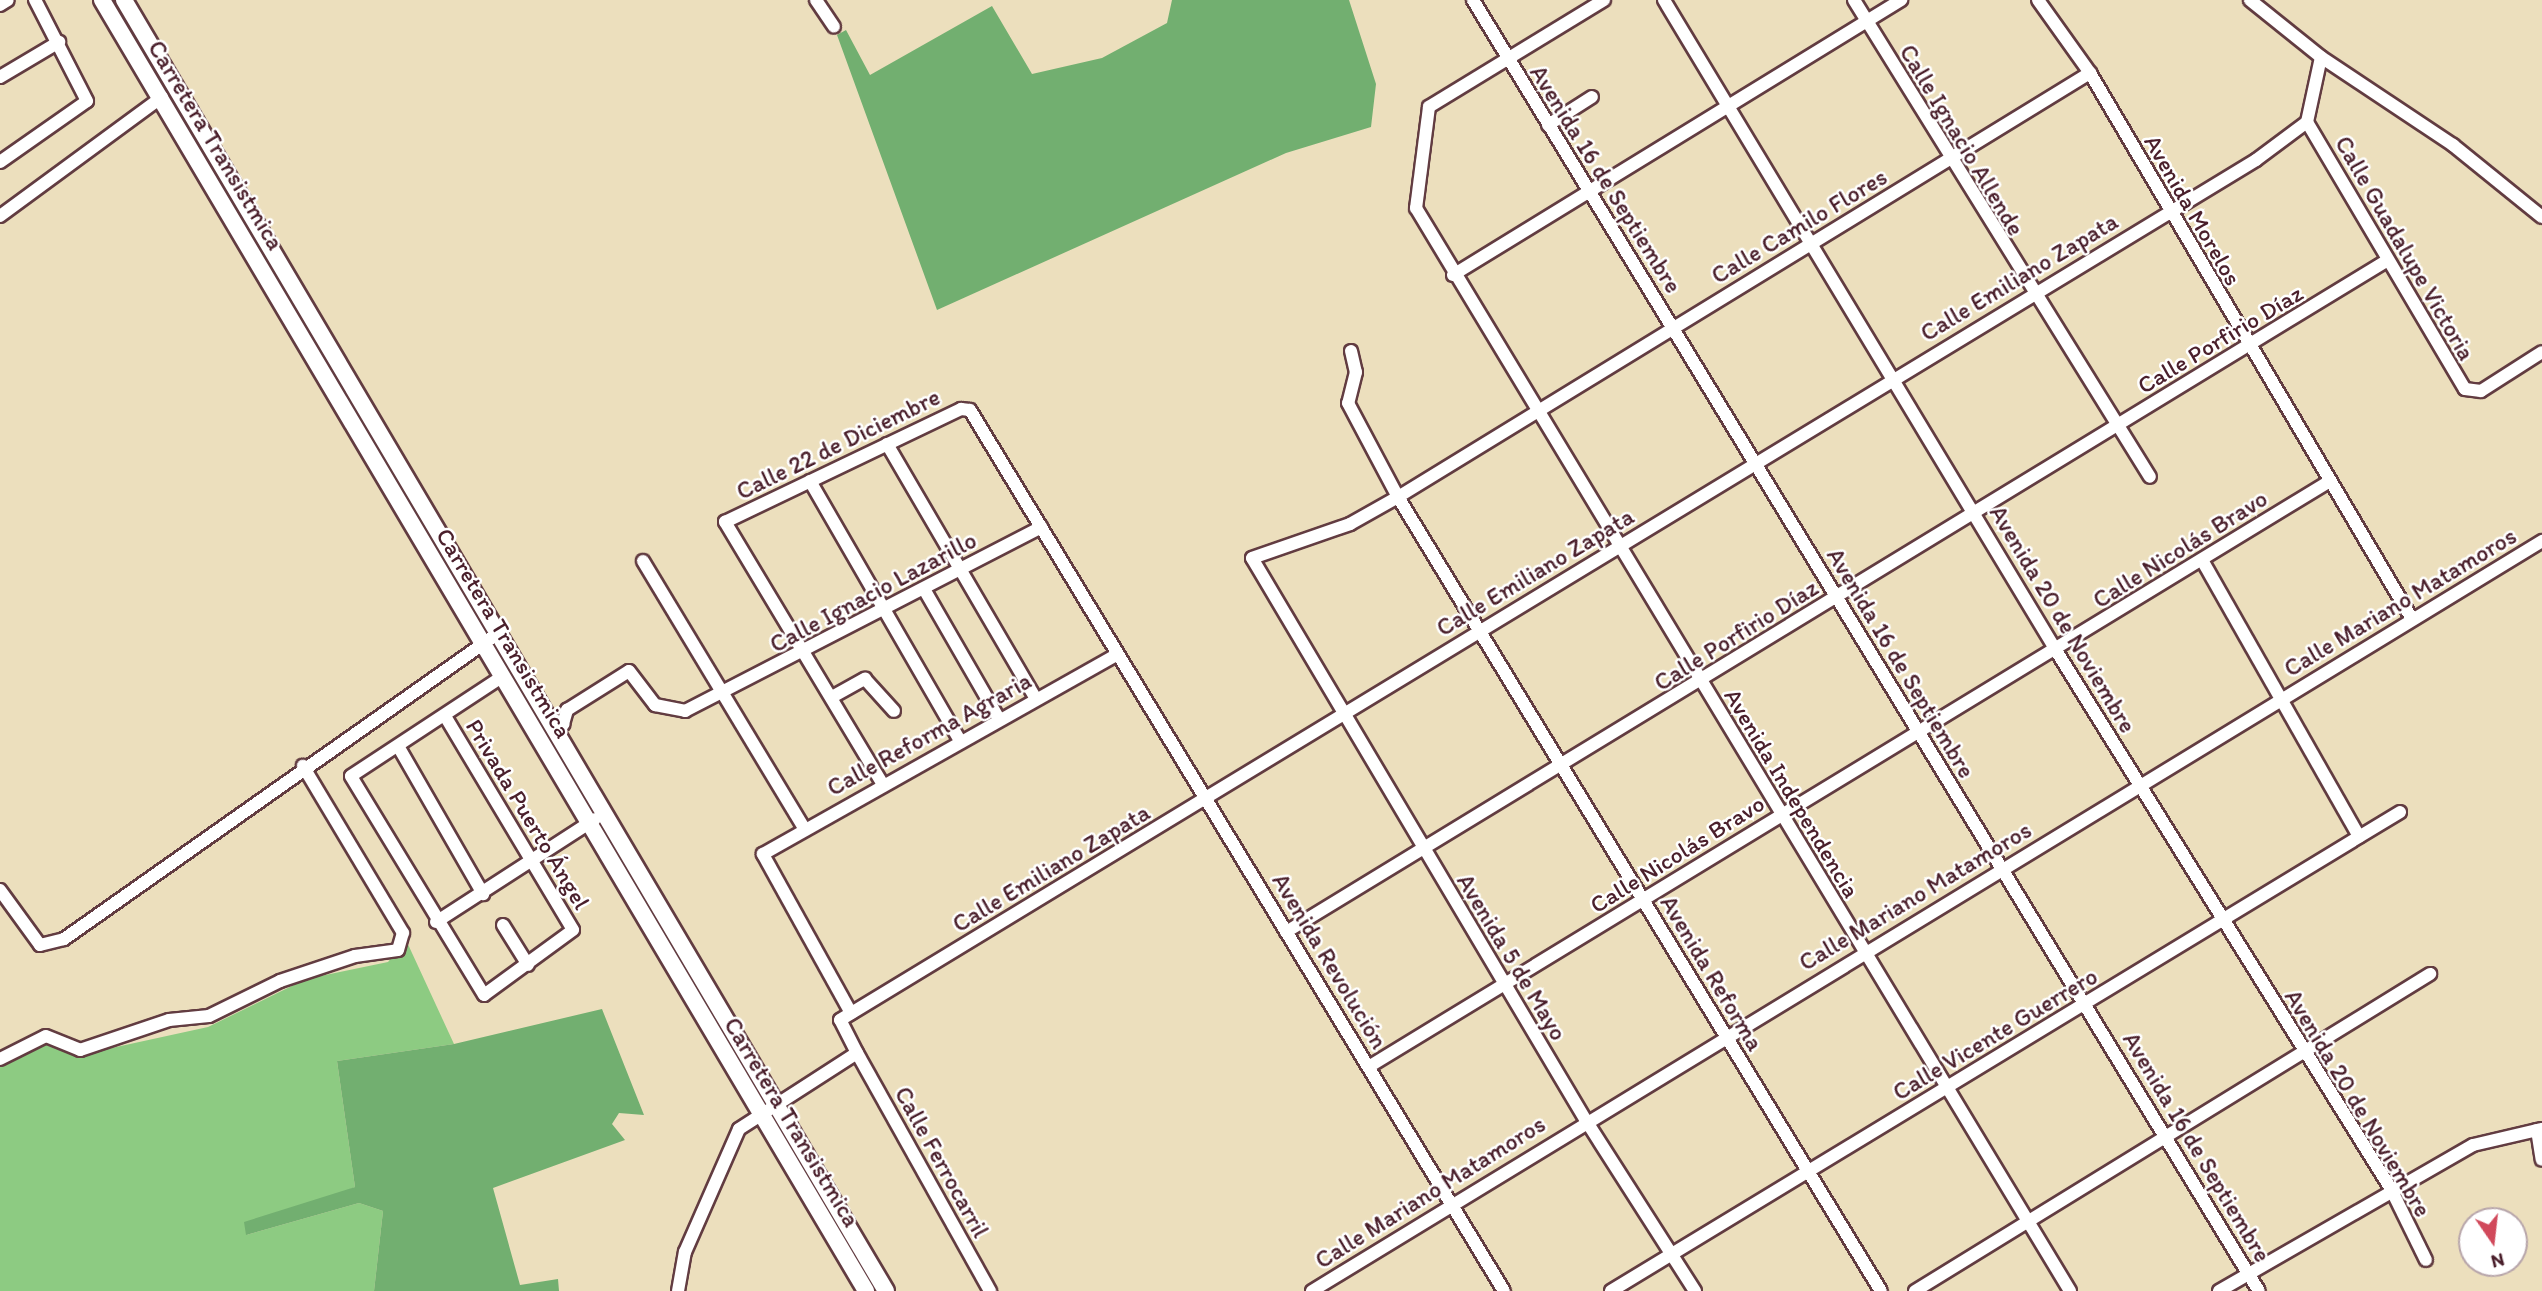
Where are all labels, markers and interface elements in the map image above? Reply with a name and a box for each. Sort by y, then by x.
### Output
street label: Carretera Transistmica [142,35,290,255]
street label: Calle Ignacio Allende [1893,39,2031,241]
street label: Avenida 16 de Septiembre [1524,59,1688,299]
street label: Avenida Morelos [2138,129,2248,291]
street label: Calle Guadalupe Victoria [2329,130,2481,366]
street label: Calle Camilo Flores [1706,162,1892,290]
street label: Calle Emiliano Zapata [1914,206,2124,348]
street label: Calle Porfirio Díaz [2133,279,2307,399]
street label: Calle 22 de Diciembre [732,382,944,506]
street label: Calle Nicolás Bravo [2087,484,2273,614]
street label: Avenida 20 de Noviembre [1984,500,2142,738]
street label: Calle Emiliano Zapata [1430,501,1640,643]
street label: Calle Mariano Matamoros [2279,522,2521,682]
street label: Carretera Transistmica [430,523,578,743]
street label: Calle Ignacio Lazarillo [765,526,981,658]
street label: Avenida 16 de Septiembre [1821,542,1981,784]
street label: Calle Porfirio Díaz [1649,573,1823,697]
street label: Calle Reforma Agraria [821,666,1037,802]
street label: Avenida Independencia [1718,683,1866,903]
street label: Privada Puerto Ángel [460,714,596,914]
street label: Calle Nicolás Bravo [1584,789,1770,919]
street label: Calle Emiliano Zapata [946,797,1156,939]
street label: Calle Mariano Matamoros [1794,816,2036,976]
street label: Avenida Revolución [1266,868,1394,1054]
street label: Avenida 5 de Mayo [1451,868,1573,1046]
street label: Avenida Reforma [1654,890,1770,1056]
street label: Calle Vicente Guerrero [1888,962,2102,1106]
street label: Avenida 20 de Noviembre [2279,984,2437,1222]
street label: Carretera Transistmica [718,1012,866,1232]
street label: Avenida 16 de Septiembre [2117,1026,2277,1268]
street label: Calle Ferrocarril [889,1082,995,1242]
street label: Calle Mariano Matamoros [1310,1110,1550,1274]
north arrow [2458,1207,2528,1277]
text: N [2489,1248,2507,1274]

